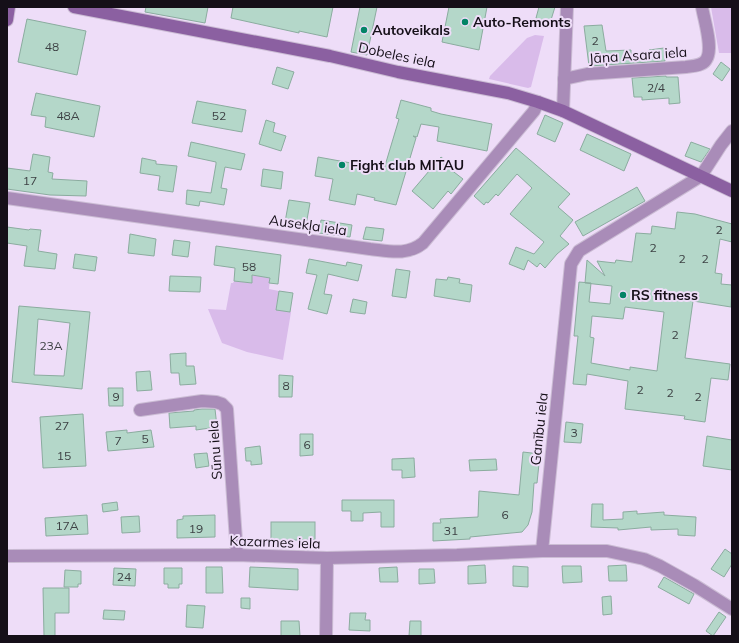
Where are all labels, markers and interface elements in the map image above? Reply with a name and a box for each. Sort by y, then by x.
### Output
place label: Auto-Remonts [473,13,571,31]
marker: Auto-Remonts [460,17,470,27]
place label: Autoveikals [372,21,450,39]
marker: Autoveikals [359,25,369,35]
house number: 2 [591,33,599,48]
street label: Dobeles iela [357,38,437,72]
house number: 48 [45,39,59,54]
street label: Jāņa Asara iela [588,43,688,67]
house number: 2/4 [647,80,665,95]
house number: 48A [56,108,80,123]
house number: 52 [212,108,226,123]
place label: Fight club MITAU [350,156,464,174]
marker: Fight club MITAU [337,160,347,170]
house number: 17 [23,173,37,188]
street label: Ausekļa iela [268,211,348,239]
house number: 2 [715,222,723,237]
house number: 2 [649,240,657,255]
house number: 2 [678,251,686,266]
house number: 2 [701,251,709,266]
house number: 58 [242,259,256,274]
place label: RS fitness [631,286,698,304]
marker: RS fitness [618,290,628,300]
house number: 2 [671,327,679,342]
house number: 23A [39,338,63,353]
house number: 8 [282,378,290,393]
house number: 2 [636,382,644,397]
house number: 2 [666,385,674,400]
house number: 9 [112,389,120,404]
house number: 2 [694,389,702,404]
street label: Ganību iela [526,392,552,466]
house number: 27 [55,418,69,433]
street label: Sūnu iela [204,420,226,480]
house number: 3 [570,425,578,440]
house number: 5 [141,431,149,446]
house number: 7 [114,433,122,448]
house number: 6 [303,437,311,452]
house number: 15 [57,448,71,463]
house number: 6 [501,507,509,522]
house number: 17A [55,518,79,533]
house number: 19 [189,521,203,536]
house number: 31 [444,523,458,538]
street label: Kazarmes iela [229,531,321,553]
house number: 24 [117,569,131,584]

